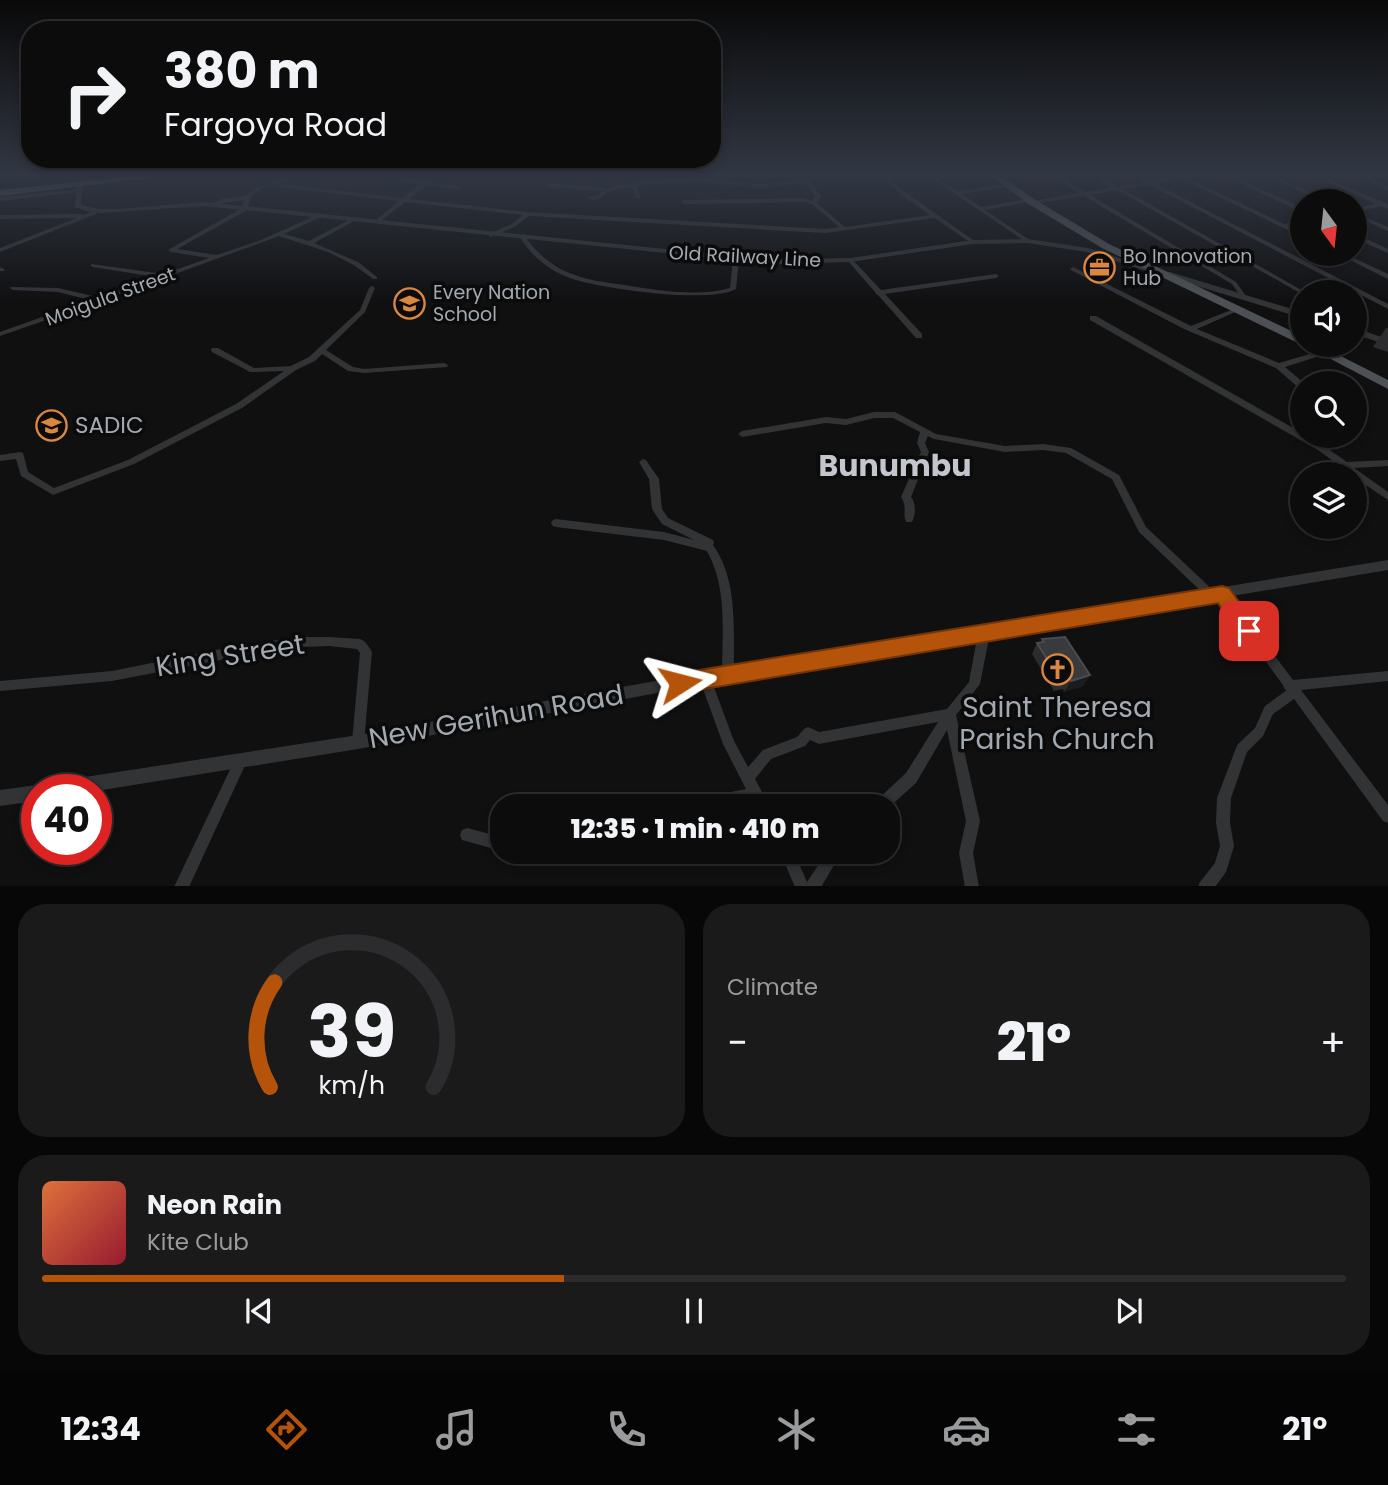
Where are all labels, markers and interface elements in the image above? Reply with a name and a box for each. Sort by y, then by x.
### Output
text: 380 m [164,37,320,105]
icon: right [49,49,140,140]
text: Fargoya Road [164,102,387,147]
north arrow [1290,189,1367,266]
map controls [1290,189,1367,539]
street label: Old Railway Line [668,239,822,274]
place label: Bo Innovation Hub [1123,243,1252,292]
office icon: Bo Innovation Hub [1083,250,1117,284]
street label: Moigula Street [41,260,179,332]
place label: Every Nation School [433,279,550,328]
button: sound [1290,280,1367,357]
school or university icon: Every Nation School [393,286,427,320]
button: search [1290,371,1367,448]
school or university icon: SADIC [35,408,69,442]
place label: SADIC [75,409,144,441]
district label: Bunumbu [819,444,971,487]
button: layers [1290,462,1367,539]
pin [1219,601,1279,661]
icon: arrive [1230,612,1268,650]
street label: King Street [153,625,307,686]
position arrow [643,646,717,720]
church icon: Saint Theresa Parish Church [1040,653,1074,687]
street label: New Gerihun Road [366,675,627,758]
place label: Saint Theresa Parish Church [959,688,1155,759]
speed limit sign: 40 [21,774,112,865]
text: 12:35 · 1 min · 410 m [571,811,819,847]
text: Climate [727,971,818,1003]
text: 39 [307,981,396,1082]
text: 21° [997,1006,1071,1079]
text: − [727,1016,748,1069]
text: + [1320,1016,1346,1069]
text: km/h [318,1067,385,1102]
text: Neon Rain [147,1187,282,1223]
text: Kite Club [147,1226,249,1258]
icon: previous [240,1292,278,1330]
icon: pause [675,1292,713,1330]
icon: next [1110,1292,1148,1330]
icon: directions [262,1405,311,1454]
icon: music [432,1405,481,1454]
icon: phone [602,1405,651,1454]
icon: climate [772,1405,821,1454]
icon: car [942,1405,991,1454]
icon: filters [1112,1405,1161,1454]
text: 12:34 [61,1406,141,1451]
text: 21° [1282,1406,1327,1451]

